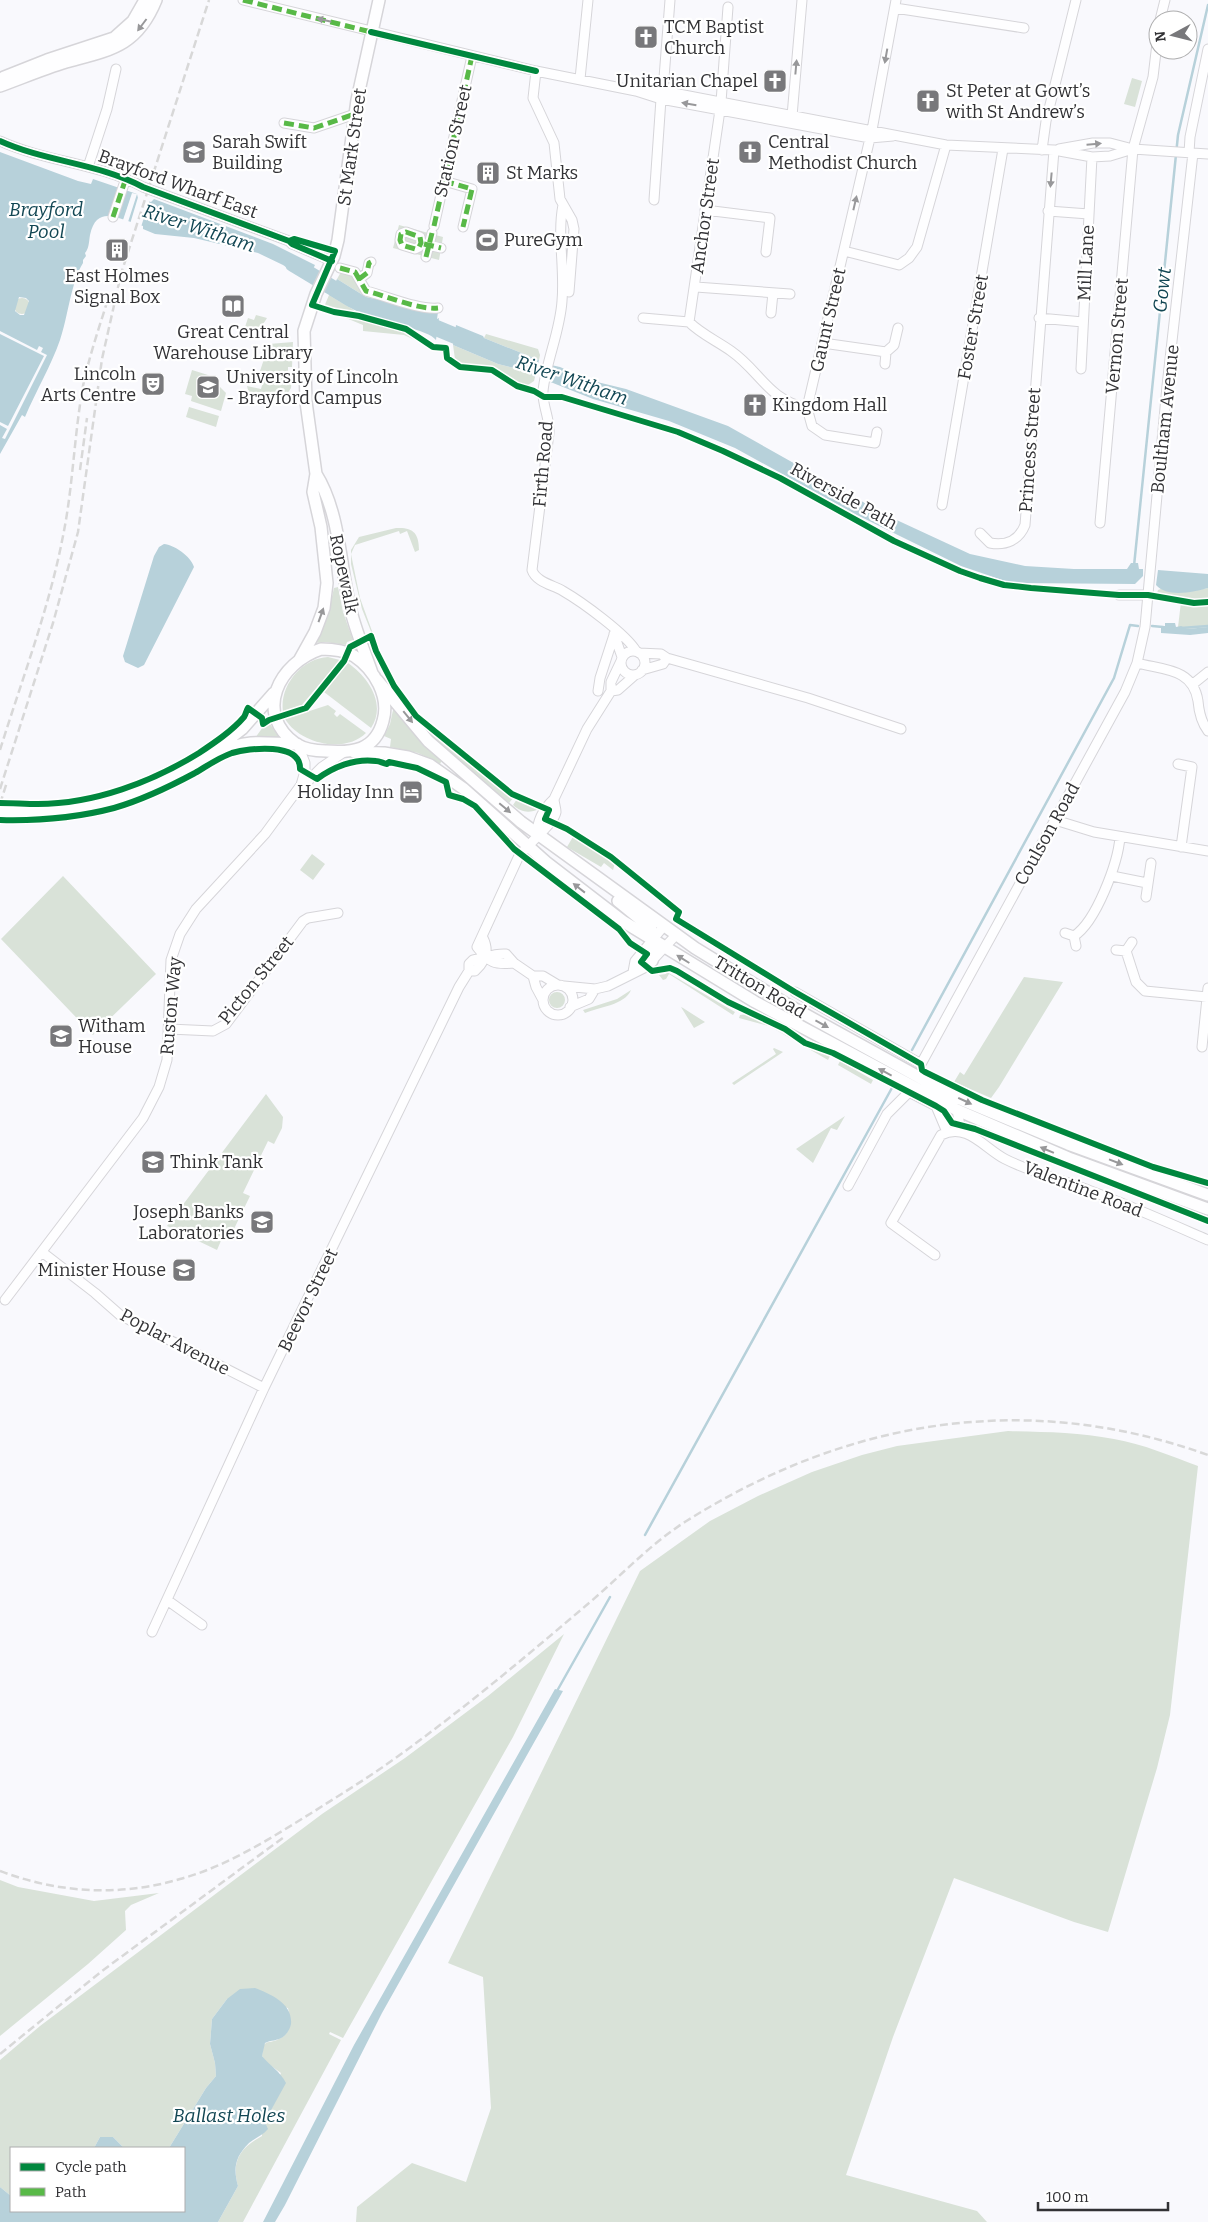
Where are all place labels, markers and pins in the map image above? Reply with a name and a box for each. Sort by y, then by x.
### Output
place label: TCM Baptist Church [664,16,765,59]
church icon: TCM Baptist Church [633,24,659,50]
church icon: Unitarian Chapel [762,68,788,94]
place label: Unitarian Chapel [616,70,758,92]
place label: St Peter at Gowt’s with St Andrew’s [945,80,1090,123]
church icon: St Peter at Gowt’s with St Andrew’s [915,88,941,114]
place label: Sarah Swift Building [212,131,307,174]
place label: Central Methodist Church [768,131,917,174]
school or university icon: Sarah Swift Building [181,139,207,165]
church icon: Central Methodist Church [737,139,763,165]
building icon: St Marks [475,160,501,186]
place label: St Marks [506,162,578,184]
sports icon: PureGym [474,227,500,253]
place label: PureGym [504,229,583,251]
building icon: East Holmes Signal Box [104,237,130,263]
place label: East Holmes Signal Box [65,265,169,308]
library icon: Great Central Warehouse Library [220,293,246,319]
place label: Great Central Warehouse Library [153,321,313,364]
place label: Lincoln Arts Centre [41,363,137,406]
place label: University of Lincoln - Brayford Campus [226,366,399,409]
theatre icon: Lincoln Arts Centre [140,371,166,397]
school or university icon: University of Lincoln - Brayford Campus [195,374,221,400]
church icon: Kingdom Hall [742,392,768,418]
place label: Kingdom Hall [772,394,887,416]
hotel icon: Holiday Inn [398,779,424,805]
place label: Holiday Inn [297,781,395,803]
place label: Witham House [78,1015,146,1058]
school or university icon: Witham House [48,1023,74,1049]
school or university icon: Think Tank [140,1149,166,1175]
place label: Think Tank [170,1151,264,1173]
place label: Joseph Banks Laboratories [132,1201,244,1244]
school or university icon: Joseph Banks Laboratories [249,1209,275,1235]
school or university icon: Minister House [171,1257,197,1283]
place label: Minister House [38,1259,166,1281]

